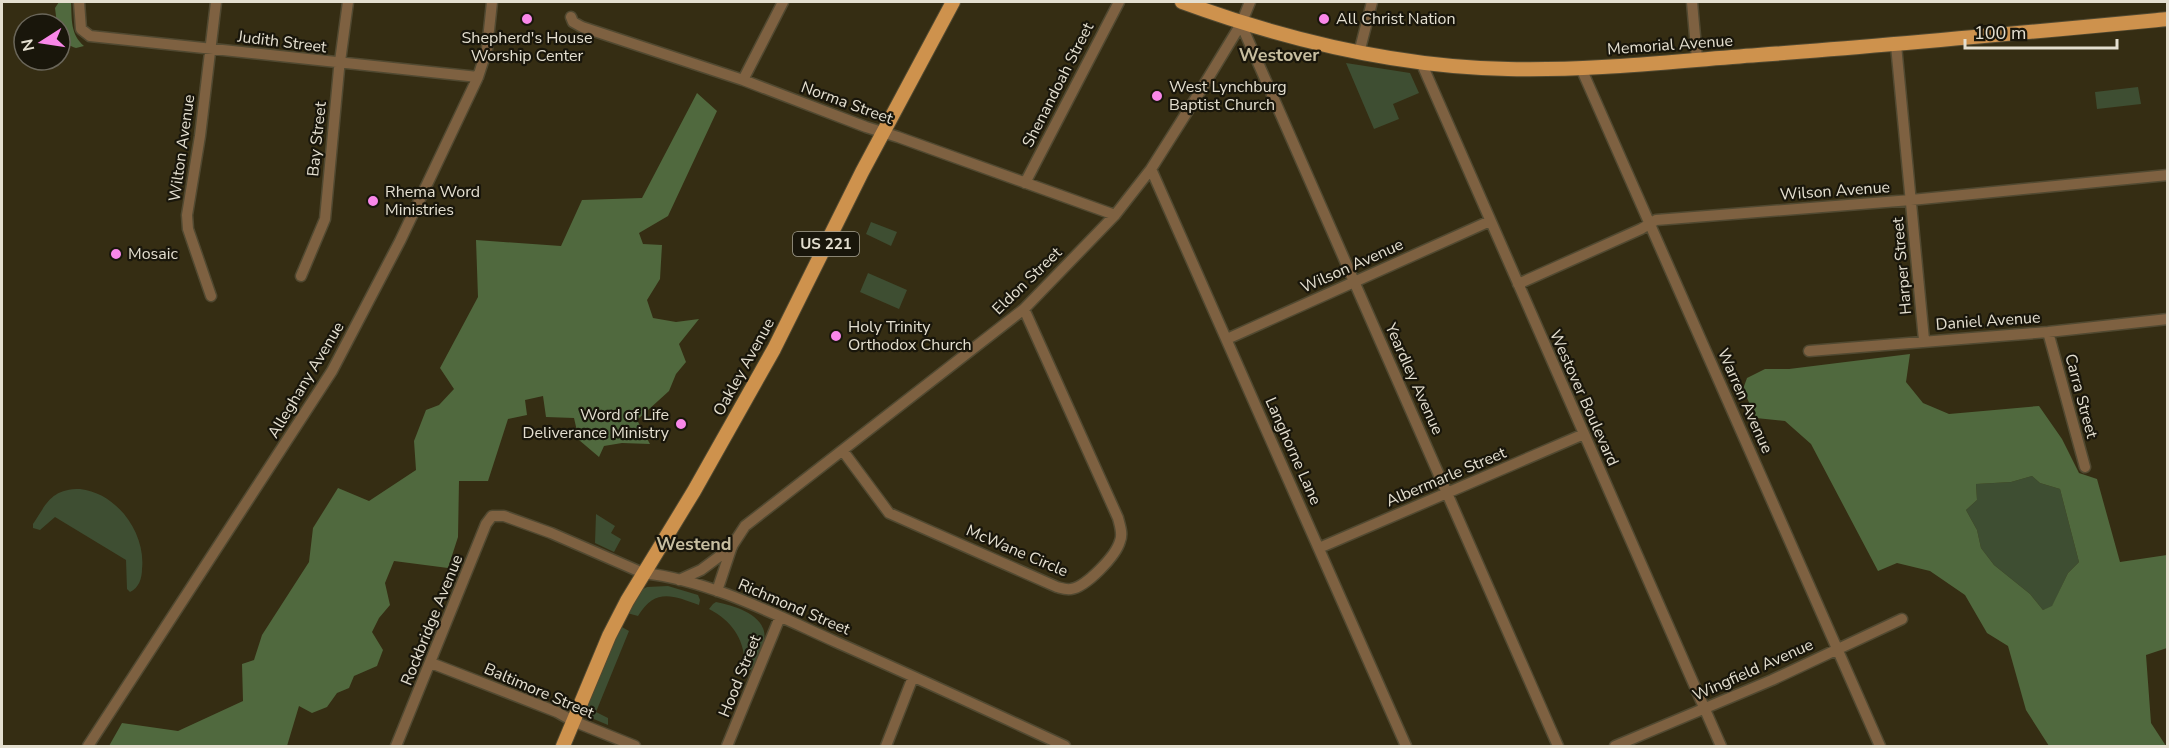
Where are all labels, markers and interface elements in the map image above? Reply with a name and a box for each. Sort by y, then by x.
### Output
place label: All Christ Nation [1336,8,1456,30]
north arrow [12,12,72,72]
marker: Shepherd's House Worship Center [520,12,534,26]
marker: All Christ Nation [1317,12,1331,26]
scale bar [1965,12,2116,50]
street label: Shenandoah Street [1017,18,1099,151]
text: 100 m [1974,21,2026,45]
street label: Judith Street [235,25,328,58]
place label: Shepherd's House Worship Center [462,27,592,67]
street label: Memorial Avenue [1606,30,1734,60]
text: N [16,37,40,53]
district label: Westover [1239,43,1319,67]
street label: Norma Street [798,76,896,130]
place label: West Lynchburg Baptist Church [1169,76,1287,116]
marker: West Lynchburg Baptist Church [1150,89,1164,103]
street label: Wilton Avenue [164,93,200,203]
street label: Bay Street [302,100,332,178]
street label: Wilson Avenue [1779,176,1891,206]
place label: Rhema Word Ministries [385,181,480,221]
marker: Rhema Word Ministries [366,194,380,208]
street label: Harper Street [1887,216,1917,316]
road number: US 221 [793,232,859,256]
street label: Wilson Avenue [1297,234,1407,298]
street label: Eldon Street [987,242,1067,320]
place label: Mosaic [128,243,178,265]
marker: Mosaic [109,247,123,261]
street label: Daniel Avenue [1935,306,2041,336]
street label: Oakley Avenue [708,314,780,420]
place label: Holy Trinity Orthodox Church [848,316,972,356]
street label: Alleghany Avenue [262,318,350,442]
street label: Yeardley Avenue [1379,319,1448,438]
street label: Westover Boulevard [1544,326,1624,470]
marker: Holy Trinity Orthodox Church [829,329,843,343]
street label: Warren Avenue [1712,345,1778,457]
street label: Carra Street [2059,351,2103,441]
street label: Langhorne Lane [1259,394,1327,508]
place label: Word of Life Deliverance Ministry [523,404,670,444]
marker: Word of Life Deliverance Ministry [674,417,688,431]
street label: Albermarle Street [1382,442,1510,512]
street label: McWane Circle [963,520,1071,582]
district label: Westend [656,532,732,556]
street label: Rockbridge Avenue [396,551,468,689]
street label: Richmond Street [735,573,854,641]
street label: Hood Street [713,631,767,720]
street label: Wingfield Avenue [1689,634,1817,706]
street label: Baltimore Street [481,658,598,724]

